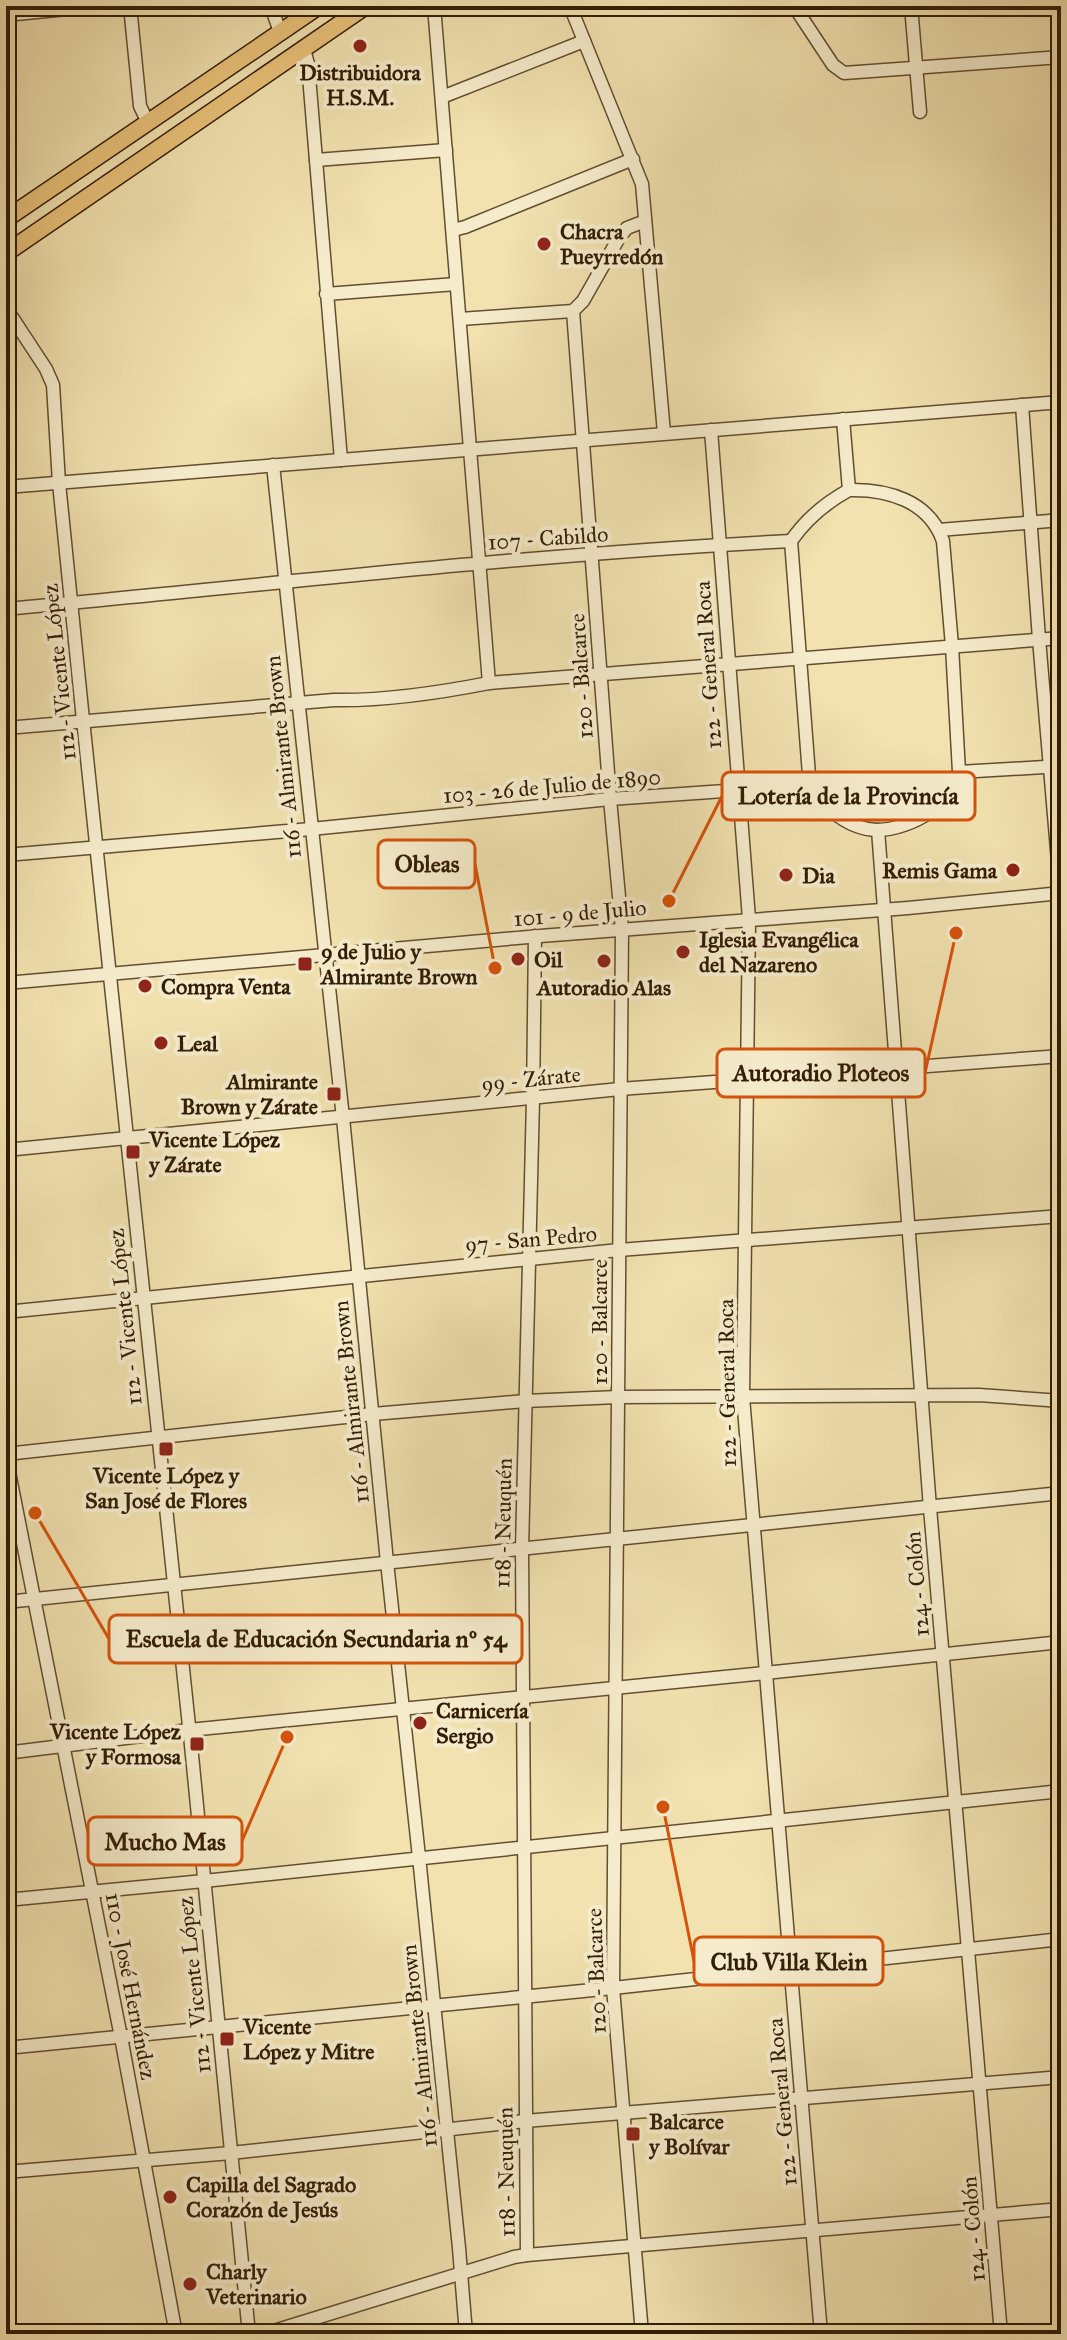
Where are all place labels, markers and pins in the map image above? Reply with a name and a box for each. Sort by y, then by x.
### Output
marker: Distribuidora H.S.M. [351,37,369,55]
place label: Distribuidora H.S.M. [299,59,421,111]
place label: Chacra Pueyrredón [560,218,663,270]
marker: Chacra Pueyrredón [535,235,553,253]
callout: Lotería de la Provincía [722,772,975,820]
callout: Obleas [378,840,475,888]
place label: Remis Gama [882,857,998,884]
marker: Remis Gama [1004,861,1022,879]
place label: Dia [802,862,835,889]
marker: Dia [777,866,795,884]
place label: Iglesia Evangélica del Nazareno [699,926,859,978]
place label: 9 de Julio y Almirante Brown [319,938,478,990]
marker: Iglesia Evangélica del Nazareno [674,943,692,961]
place label: Oil [534,946,564,973]
marker: Oil [509,950,527,968]
marker: Autoradio Alas [595,952,613,970]
marker: 9 de Julio y Almirante Brown [296,955,314,973]
place label: Compra Venta [161,973,291,1000]
place label: Autoradio Alas [535,974,671,1001]
marker: Compra Venta [136,977,154,995]
place label: Leal [177,1030,219,1057]
marker: Leal [152,1034,170,1052]
callout: Autoradio Ploteos [717,1049,925,1097]
place label: Almirante Brown y Zárate [181,1068,318,1120]
marker: Almirante Brown y Zárate [325,1085,343,1103]
place label: Vicente López y Zárate [148,1126,281,1178]
marker: Vicente López y Zárate [124,1143,142,1161]
marker: Vicente López y San José de Flores [157,1440,175,1458]
place label: Vicente López y San José de Flores [85,1462,247,1515]
callout: Escuela de Educación Secundaria nº 54 [109,1615,522,1663]
place label: Carnicería Sergio [436,1697,529,1749]
marker: Carnicería Sergio [411,1714,429,1732]
place label: Vicente López y Formosa [49,1718,182,1770]
marker: Vicente López y Formosa [188,1735,206,1753]
callout: Mucho Mas [88,1817,242,1865]
callout: Club Villa Klein [694,1937,883,1985]
place label: Vicente López y Mitre [242,2013,374,2065]
marker: Vicente López y Mitre [218,2030,236,2048]
place label: Balcarce y Bolívar [648,2108,730,2160]
marker: Balcarce y Bolívar [624,2125,642,2143]
place label: Capilla del Sagrado Corazón de Jesús [186,2171,356,2224]
marker: Capilla del Sagrado Corazón de Jesús [161,2188,179,2206]
place label: Charly Veterinario [205,2258,307,2310]
marker: Charly Veterinario [181,2275,199,2293]

